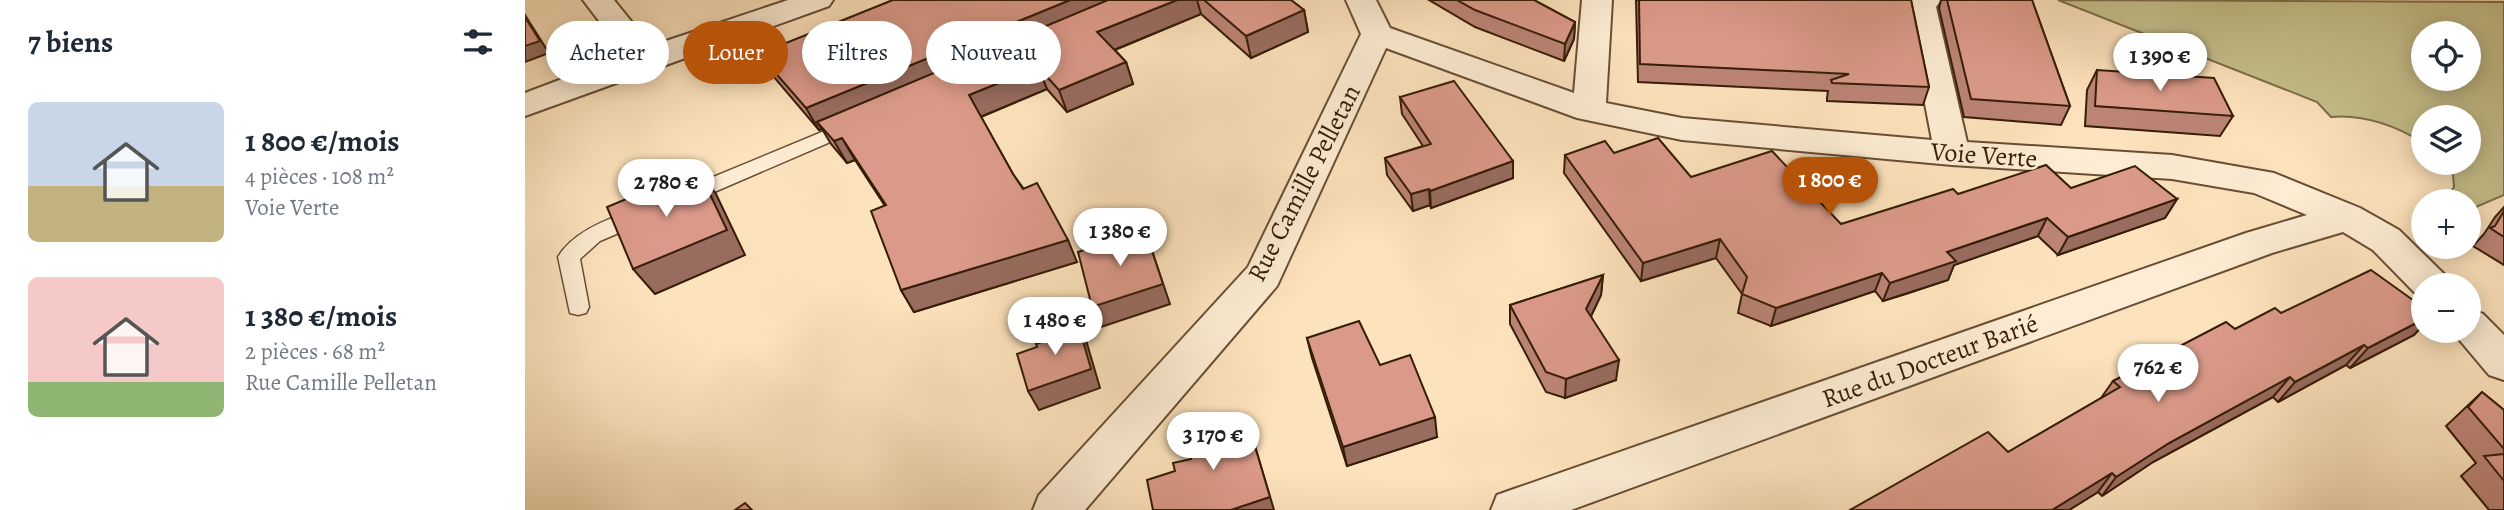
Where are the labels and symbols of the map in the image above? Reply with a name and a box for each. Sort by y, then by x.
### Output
pin: 1 390 € [2095,34,2225,93]
street label: Rue Camille Pelletan [1239,78,1369,288]
street label: Voie Verte [1929,134,2038,176]
pin: 1 800 € [1765,158,1895,217]
pin: 2 780 € [601,160,731,219]
pin: 1 380 € [1055,208,1185,268]
pin: 1 480 € [990,298,1120,357]
street label: Rue du Docteur Barié [1817,306,2043,416]
pin: 762 € [2109,344,2207,404]
pin: 3 170 € [1148,412,1278,472]

